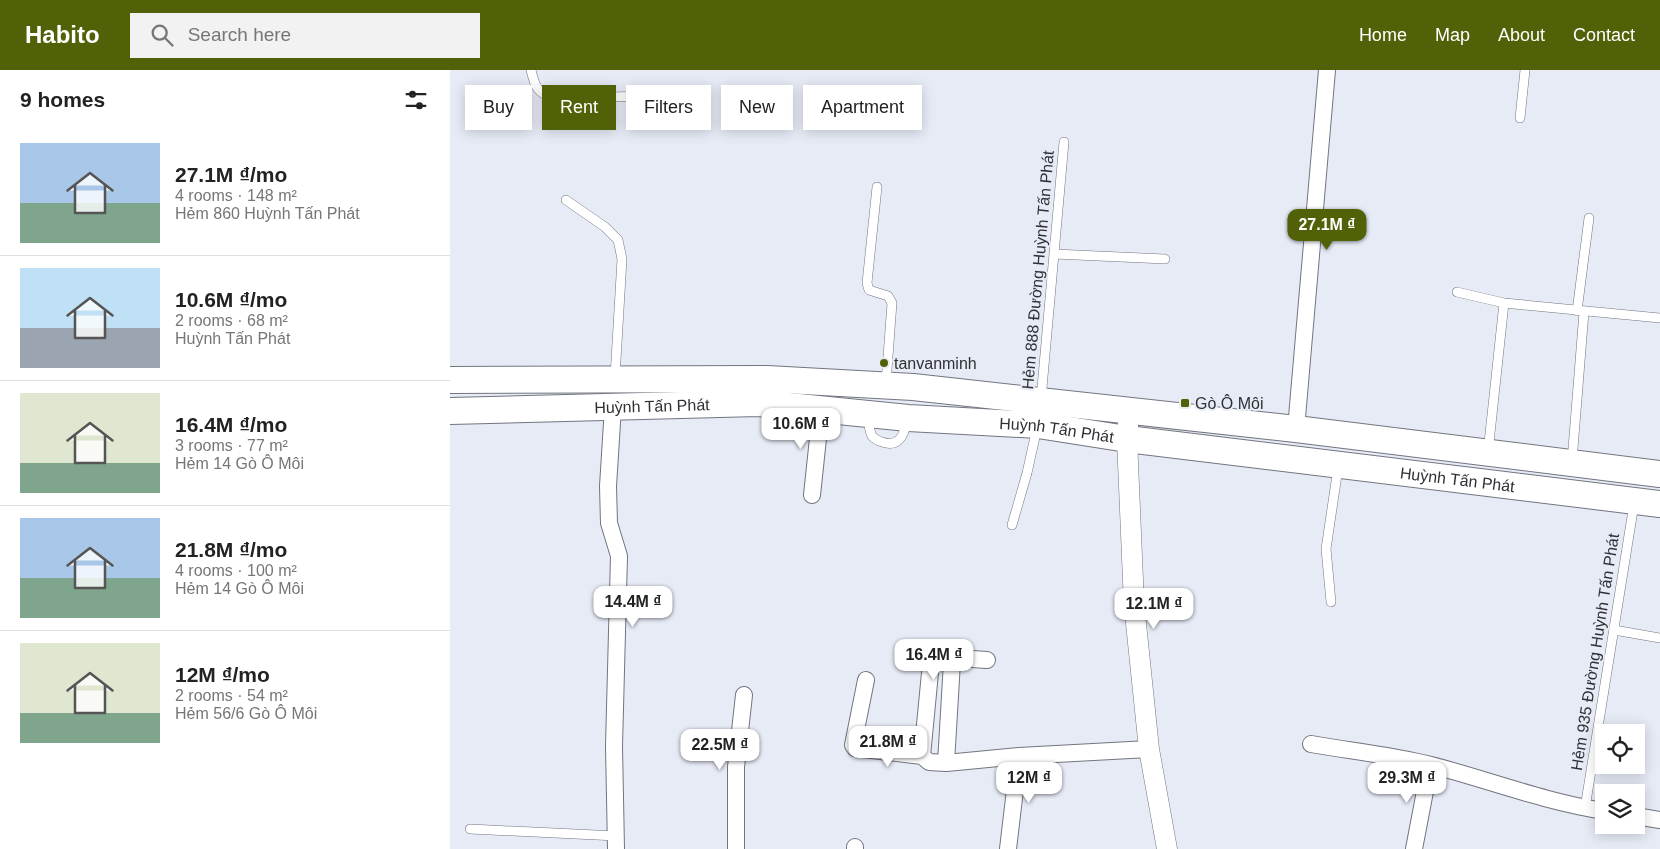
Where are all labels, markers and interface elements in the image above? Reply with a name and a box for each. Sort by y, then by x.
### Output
search box [130,13,480,58]
text: Habito [25,21,100,48]
icon: search [148,21,176,49]
text: Search here [188,24,291,45]
text: Home [1359,25,1407,45]
text: Map [1435,25,1470,45]
text: About [1498,25,1545,45]
text: Contact [1573,25,1635,45]
chip: Buy [465,85,532,130]
chip: Rent [542,85,616,130]
chip: Filters [626,85,711,130]
chip: New [721,85,793,130]
chip: Apartment [803,85,922,130]
icon: filters [402,86,430,114]
text: 9 homes [20,88,105,111]
street label: Hẻm 888 Đường Huỳnh Tấn Phát [1019,149,1057,390]
icon: home [60,163,120,223]
text: 27.1M ₫/mo [175,163,287,186]
text: 4 rooms · 148 m² [175,187,297,204]
text: Hẻm 860 Huỳnh Tấn Phát [175,205,360,222]
pin: 27.1M ₫ [1281,208,1373,251]
text: 27.1M ₫ [1298,216,1356,233]
icon: home [60,288,120,348]
text: 10.6M ₫/mo [175,288,287,311]
text: 2 rooms · 68 m² [175,312,288,329]
text: Huỳnh Tấn Phát [175,330,290,347]
place label: tanvanminh [894,355,977,372]
marker: tanvanminh [878,357,890,369]
place label: Gò Ô Môi [1195,394,1263,412]
street label: Huỳnh Tấn Phát [594,396,710,416]
marker: Gò Ô Môi [1179,397,1191,409]
pin: 10.6M ₫ [755,408,847,450]
icon: home [60,413,120,473]
text: 16.4M ₫/mo [175,413,287,436]
street label: Huỳnh Tấn Phát [999,414,1116,445]
text: 10.6M ₫ [772,415,830,432]
text: 3 rooms · 77 m² [175,437,288,454]
text: Hẻm 14 Gò Ô Môi [175,455,304,472]
street label: Huỳnh Tấn Phát [1399,464,1516,495]
street label: Hẻm 935 Đường Huỳnh Tấn Phát [1568,532,1622,772]
icon: home [60,538,120,598]
text: 21.8M ₫/mo [175,538,287,561]
text: 4 rooms · 100 m² [175,562,297,579]
text: Hẻm 14 Gò Ô Môi [175,580,304,597]
pin: 14.4M ₫ [587,586,679,628]
pin: 12.1M ₫ [1108,588,1200,630]
text: 14.4M ₫ [604,593,662,610]
text: 12.1M ₫ [1125,595,1183,612]
pin: 16.4M ₫ [888,638,980,681]
text: 16.4M ₫ [905,646,963,663]
icon: home [60,663,120,723]
text: 12M ₫/mo [175,663,270,686]
text: 2 rooms · 54 m² [175,687,288,704]
text: Hẻm 56/6 Gò Ô Môi [175,705,317,722]
map controls [1595,724,1645,834]
button: locate [1595,724,1645,774]
pin: 21.8M ₫ [842,726,934,768]
pin: 22.5M ₫ [674,728,766,771]
text: 21.8M ₫ [859,733,917,750]
text: 22.5M ₫ [691,736,749,753]
pin: 12M ₫ [994,762,1064,804]
pin: 29.3M ₫ [1361,762,1453,804]
text: 12M ₫ [1007,769,1051,786]
text: 29.3M ₫ [1378,769,1436,786]
button: layers [1595,784,1645,834]

